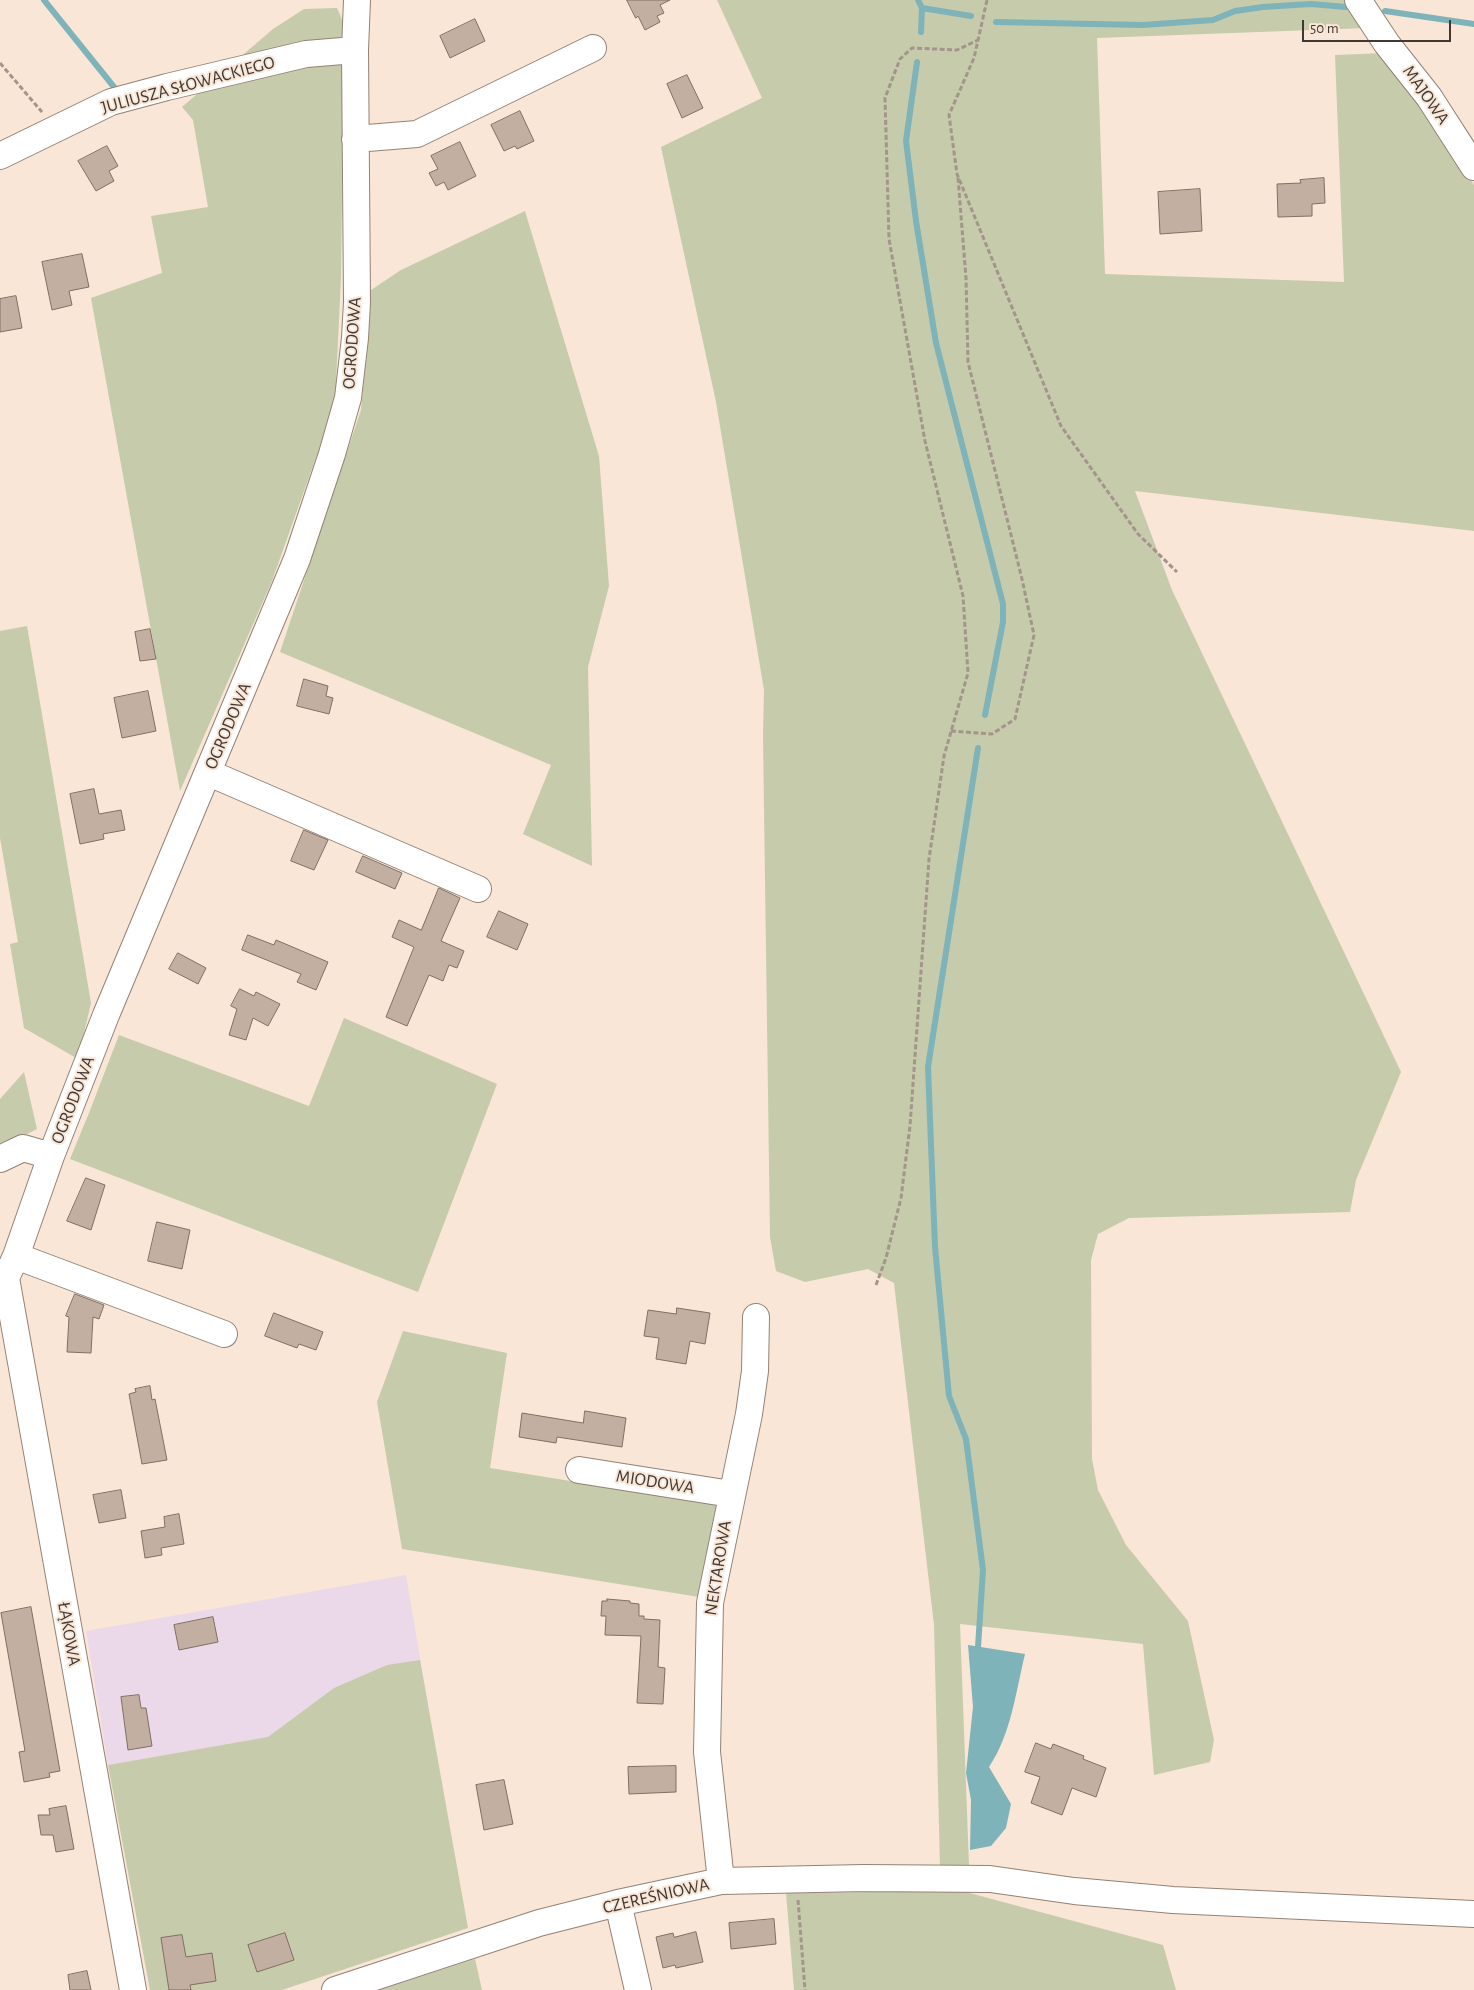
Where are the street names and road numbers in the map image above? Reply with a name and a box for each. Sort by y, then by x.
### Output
street label: JULIUSZA SŁOWACKIEGO [99,51,277,119]
street label: MAJOWA [1398,61,1454,129]
street label: OGRODOWA [338,296,366,390]
street label: OGRODOWA [200,679,256,773]
street label: OGRODOWA [46,1053,100,1147]
street label: MIODOWA [614,1465,696,1499]
street label: NEKTAROWA [700,1519,736,1617]
street label: ŁĄKOWA [53,1600,85,1668]
street label: CZEREŚNIOWA [601,1873,711,1919]

